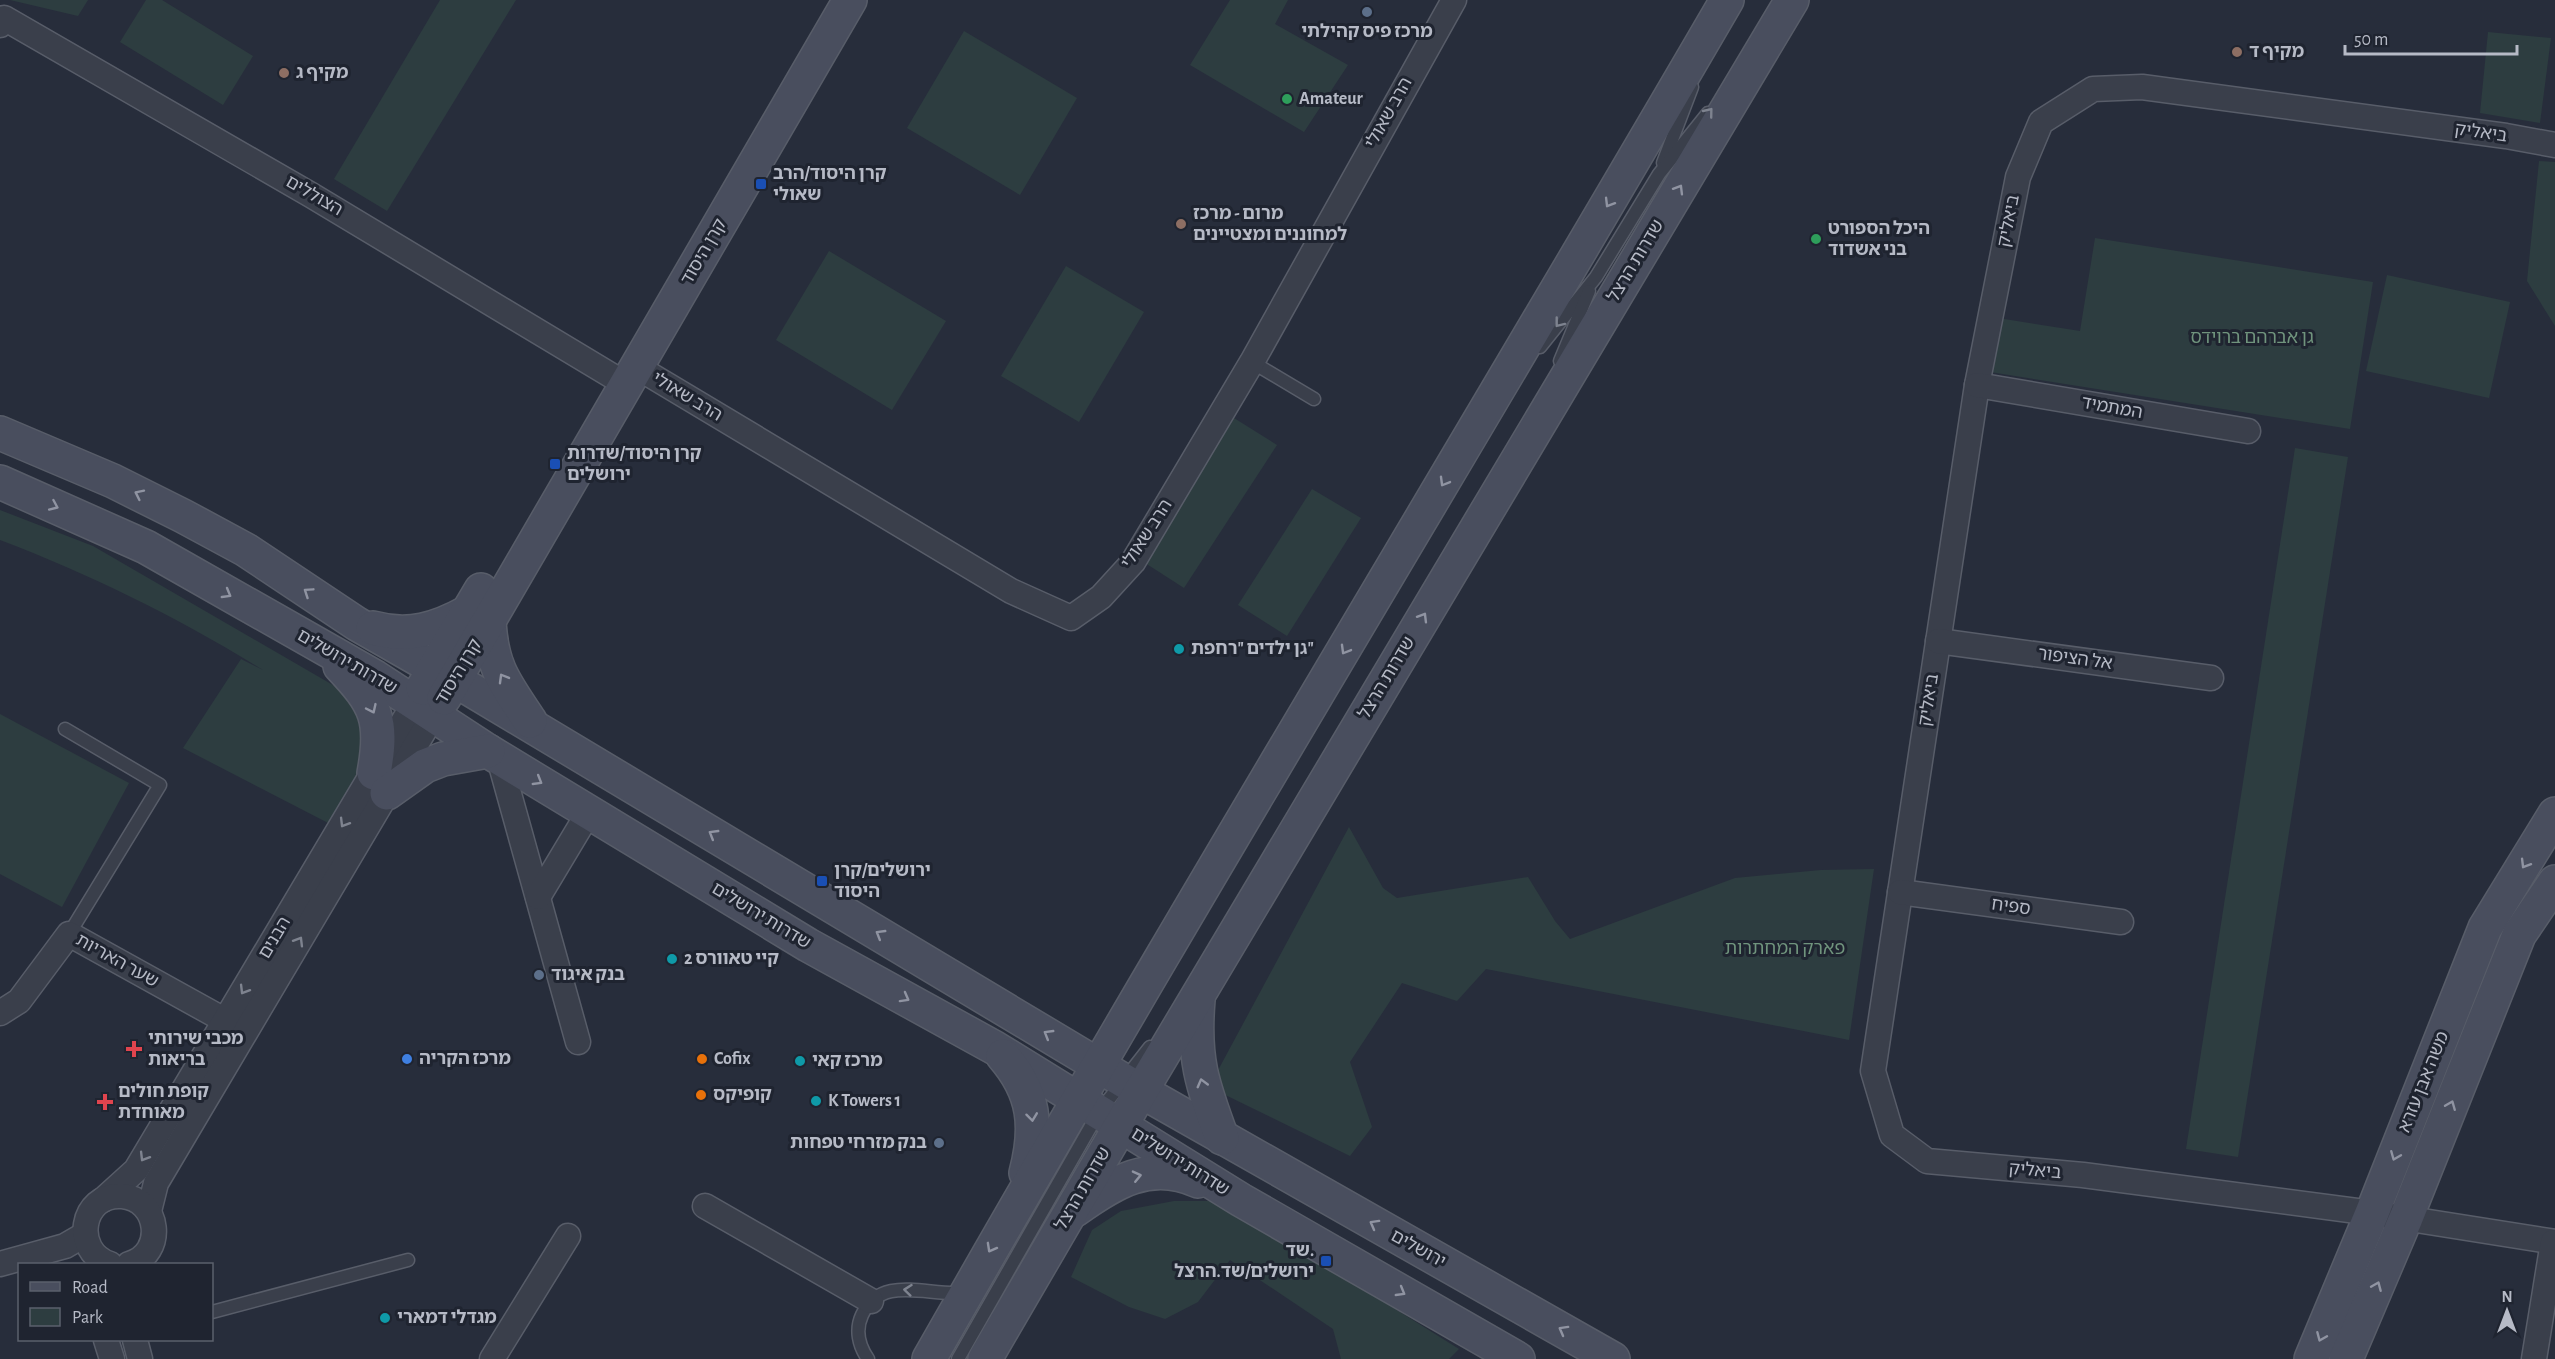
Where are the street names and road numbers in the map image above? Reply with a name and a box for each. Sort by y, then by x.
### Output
street label: הרב שאולי [1361,74,1416,151]
street label: ביאליק [2454,119,2509,146]
street label: הצוללים [282,172,346,219]
street label: ביאליק [1994,193,2023,249]
street label: קרן היסוד [678,216,730,288]
street label: שדרות הרצל [1604,216,1668,305]
street label: הרב שאולי [649,368,726,425]
street label: המתמיד [2080,394,2144,422]
street label: הרב שאולי [1117,496,1176,572]
street label: שדרות ירושלים [294,625,400,698]
street label: שדרות הרצל [1355,633,1419,722]
street label: קרן היסוד [433,636,485,708]
street label: אל הציפור [2037,644,2113,673]
street label: ביאליק [1915,672,1942,728]
street label: שדרות ירושלים [708,879,814,953]
street label: ספיח [1990,895,2032,919]
street label: הבנים [256,914,294,962]
street label: שער האריות [73,931,161,991]
street label: משה אבן עזרא [2396,1029,2452,1135]
street label: שדרות ירושלים [1128,1124,1233,1199]
street label: שדרות הרצל [1051,1144,1114,1234]
street label: ביאליק [2008,1159,2062,1182]
street label: ירושלים [1388,1226,1449,1271]

